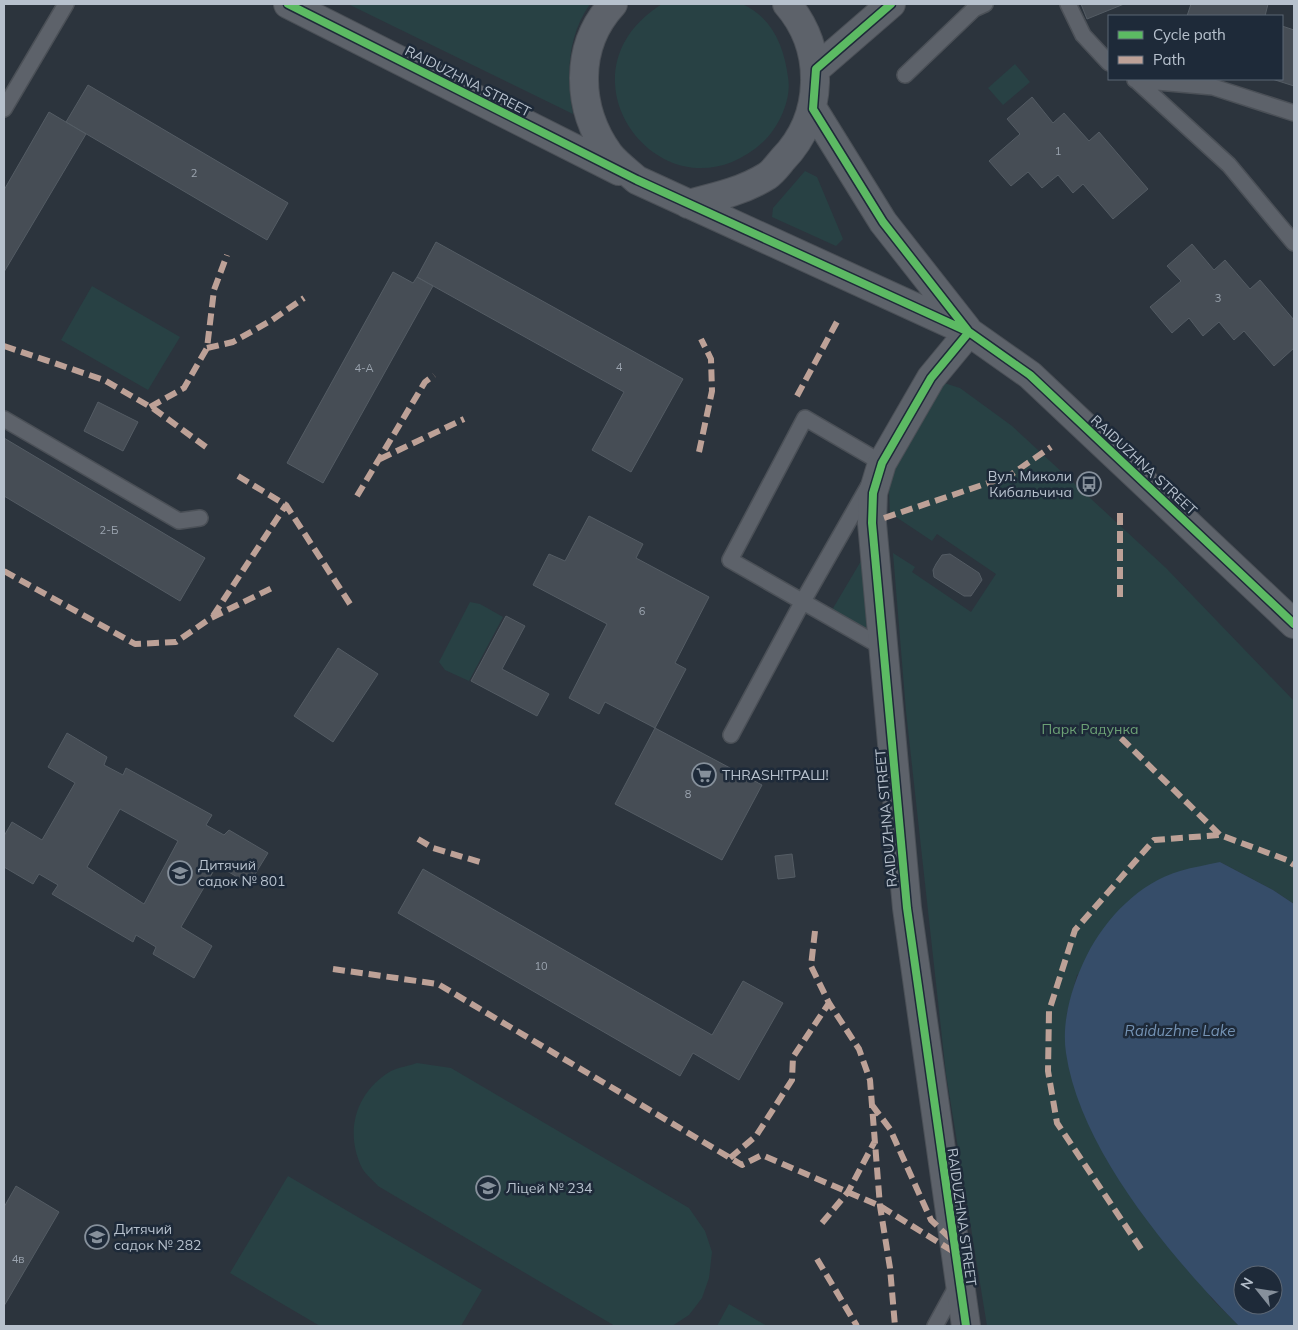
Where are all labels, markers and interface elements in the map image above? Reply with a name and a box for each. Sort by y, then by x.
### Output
legend [1108,15,1283,80]
text: Cycle path [1153,25,1226,44]
street label: RAIDUZHNA STREET [402,41,534,121]
text: Path [1153,50,1185,69]
house number: 1 [1055,144,1061,158]
house number: 2 [191,166,198,180]
house number: 3 [1215,291,1221,305]
house number: 4 [616,360,623,374]
house number: 4-А [354,361,374,375]
street label: RAIDUZHNA STREET [1087,411,1201,519]
place label: Вул. Миколи Кибальчича [988,467,1072,501]
bus stop icon: Вул. Миколи Кибальчича [1076,471,1102,497]
house number: 2-Б [100,523,118,537]
house number: 6 [639,604,646,618]
park label: Парк Радунка [1042,720,1139,738]
street label: RAIDUZHNA STREET [871,747,901,888]
supermarket icon: ТHRASH!ТРАШ! [691,762,717,788]
place label: ТHRASH!ТРАШ! [722,766,829,784]
house number: 8 [685,787,692,801]
place label: Дитячий садок № 801 [198,856,286,890]
school or university icon: Дитячий садок № 801 [167,860,193,886]
house number: 10 [534,959,548,973]
water label: Raiduzhne Lake [1125,1021,1235,1040]
street label: RAIDUZHNA STREET [943,1147,981,1288]
school or university icon: Ліцей № 234 [475,1175,501,1201]
place label: Ліцей № 234 [506,1179,593,1197]
place label: Дитячий садок № 282 [114,1220,202,1254]
school or university icon: Дитячий садок № 282 [84,1224,110,1250]
house number: 4в [12,1252,24,1266]
north arrow [1233,1265,1283,1315]
text: N [1236,1274,1257,1293]

